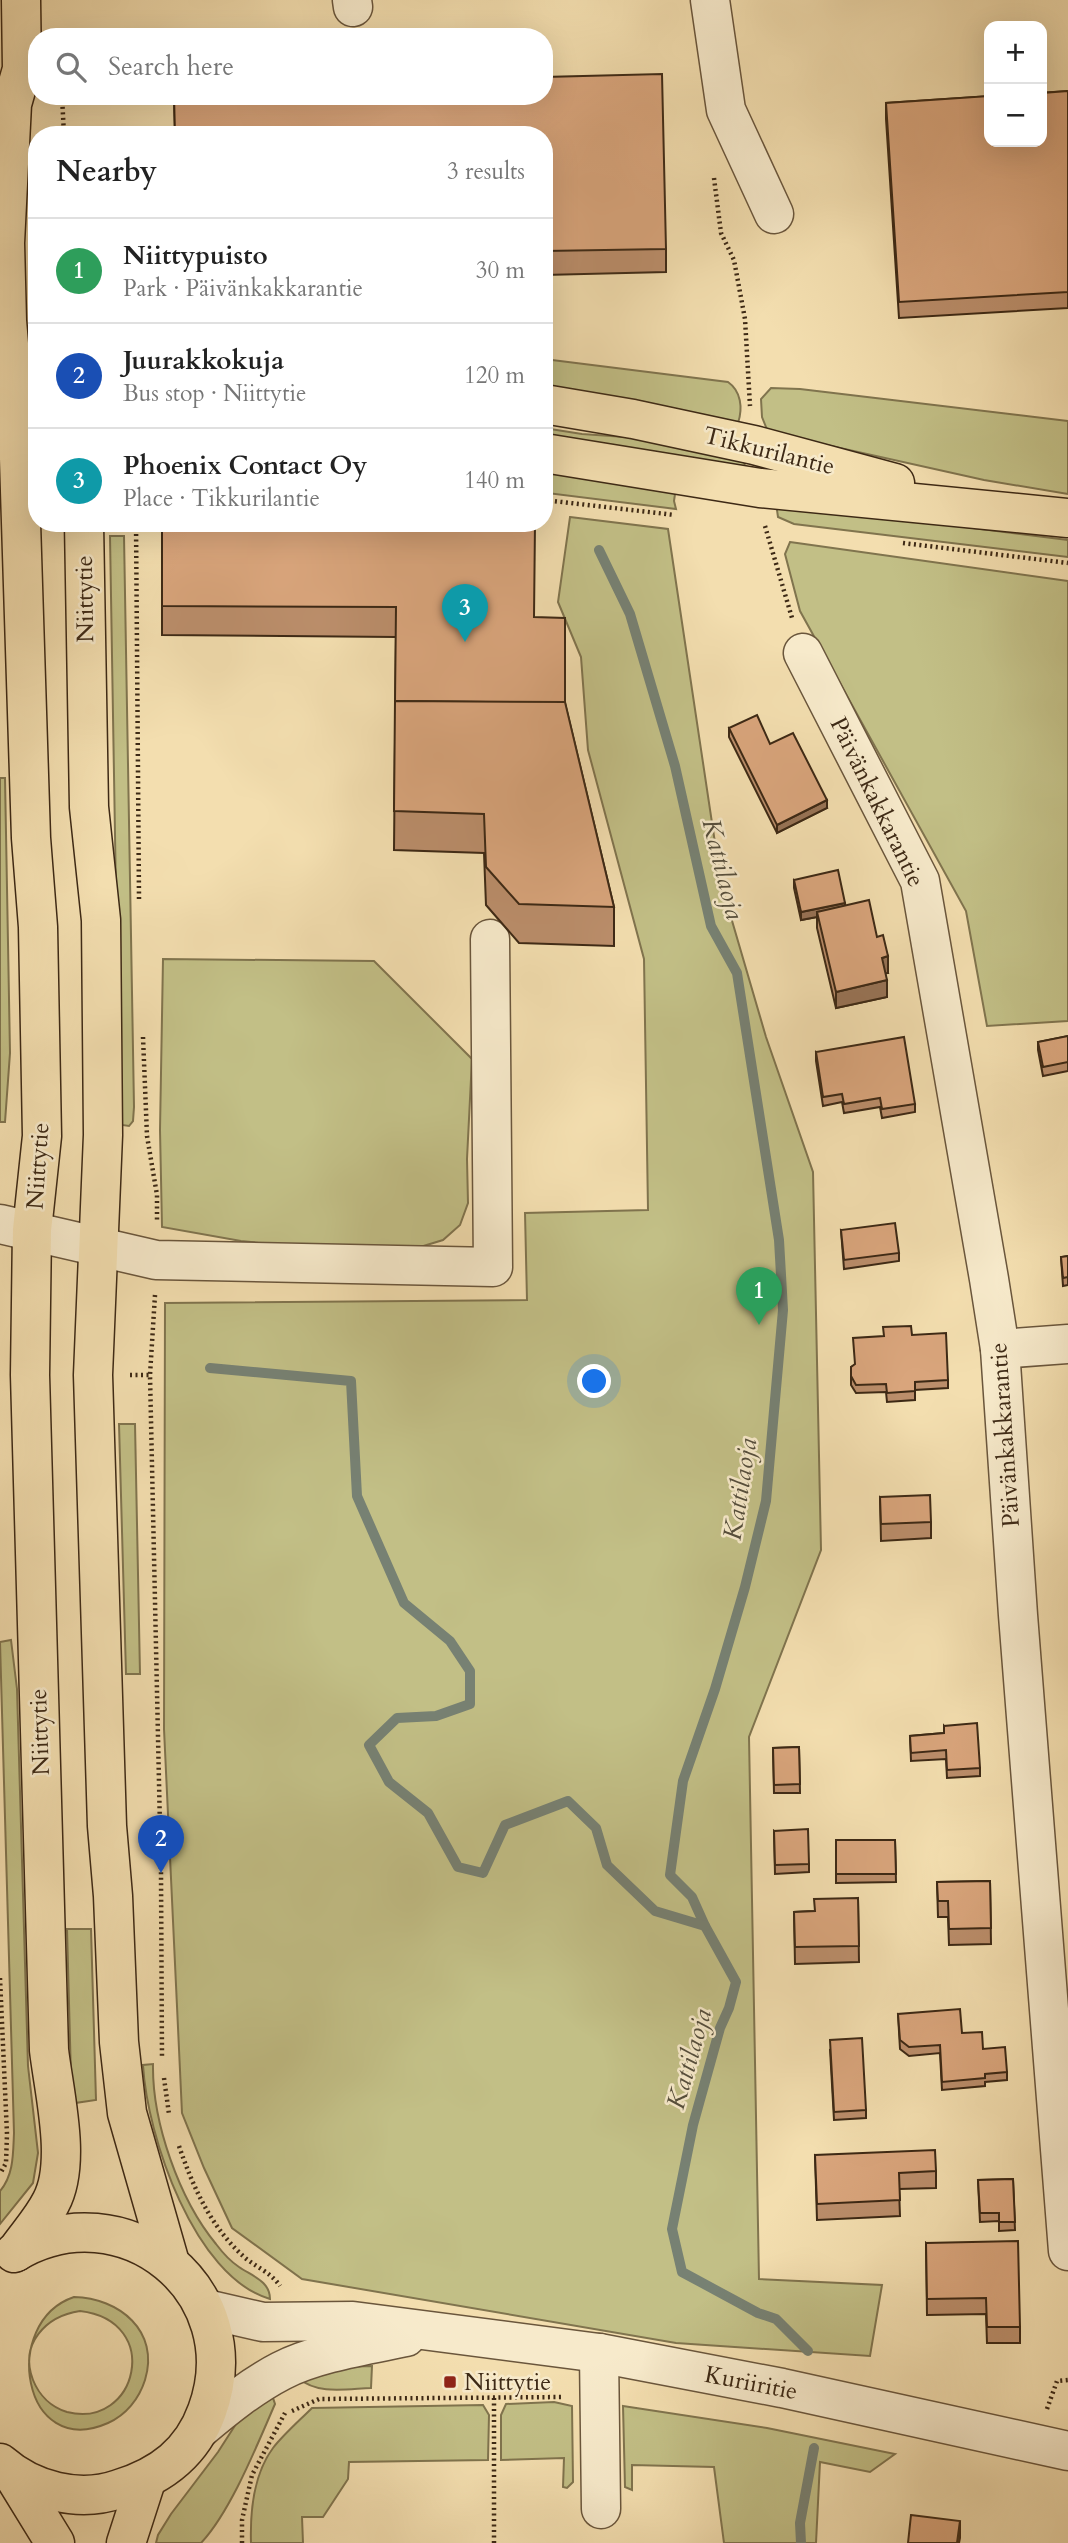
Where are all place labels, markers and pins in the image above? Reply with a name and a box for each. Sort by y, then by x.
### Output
pin: 3 [442,584,488,642]
pin: 1 [736,1267,782,1325]
pin: 2 [138,1815,184,1873]
place label: Niittytie [464,2366,551,2399]
marker: Niittytie [442,2374,458,2390]

